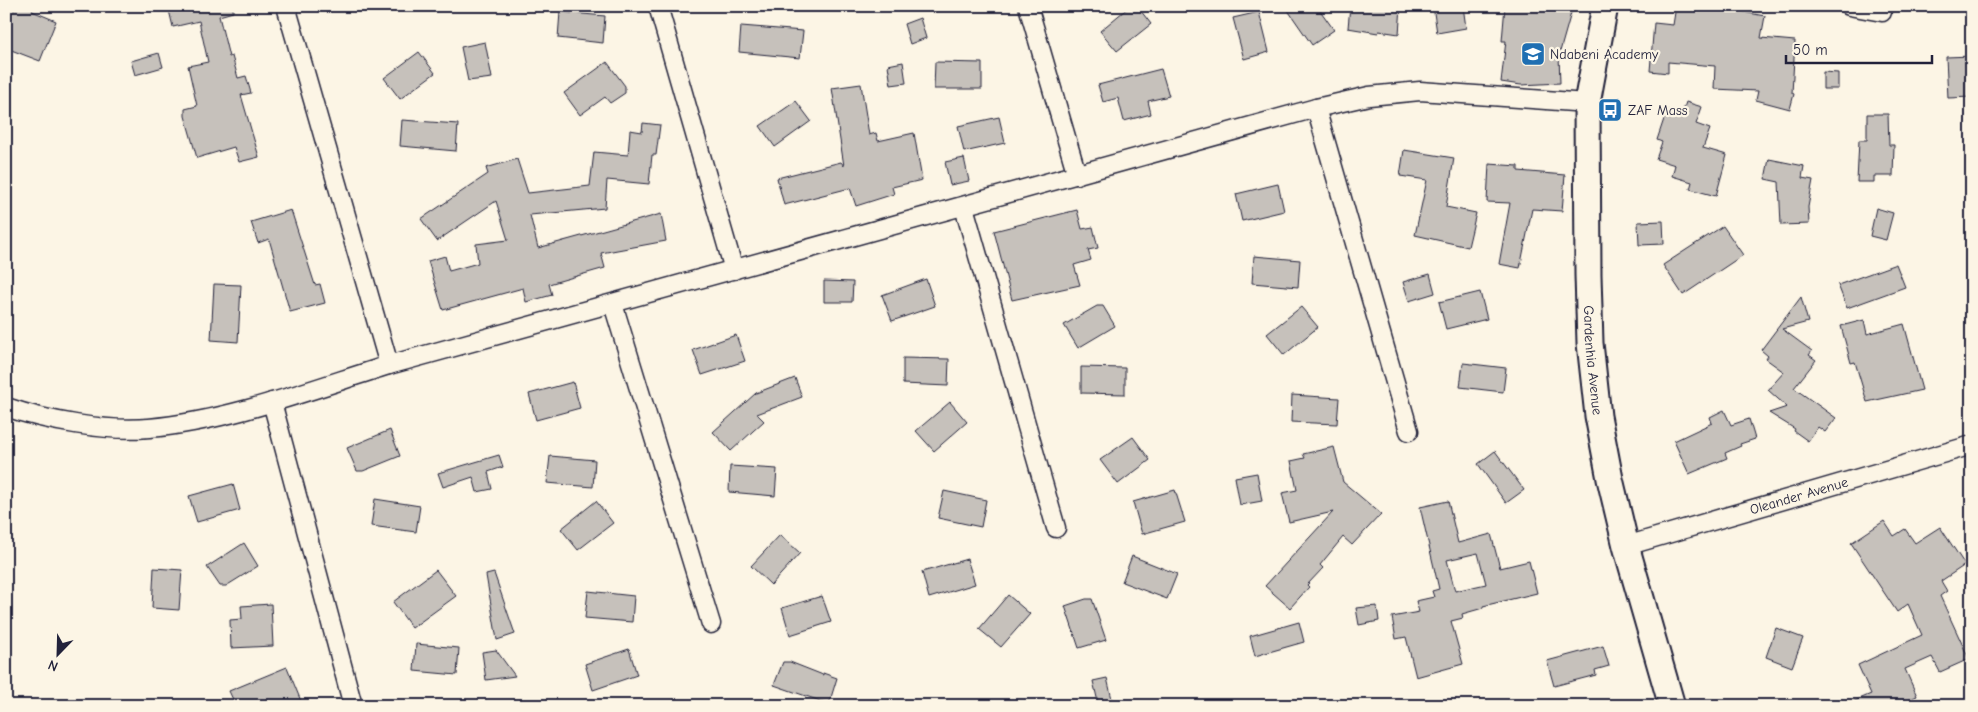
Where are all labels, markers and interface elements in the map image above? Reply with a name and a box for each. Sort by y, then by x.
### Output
scale bar [1786,32,1932,64]
school or university icon: Ndabeni Academy [1520,41,1546,67]
text: 50 m [1793,41,1828,59]
place label: Ndabeni Academy [1550,46,1659,63]
bus stop icon: ZAF Mass [1597,97,1623,123]
place label: ZAF Mass [1628,102,1688,119]
street label: Gardenhia Avenue [1580,305,1606,416]
street label: Oleander Avenue [1748,474,1850,518]
north arrow [32,630,82,680]
text: N [46,656,61,675]

